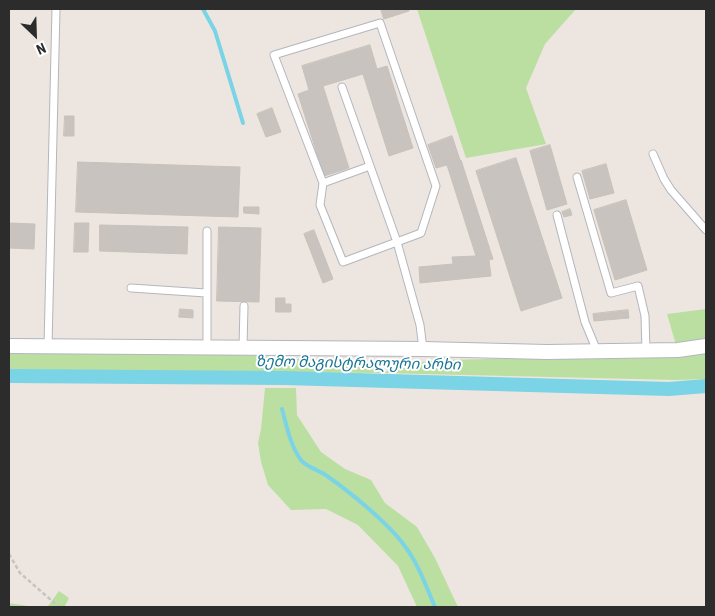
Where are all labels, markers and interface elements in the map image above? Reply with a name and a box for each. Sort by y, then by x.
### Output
north arrow [10,10,60,60]
text: N [34,40,48,58]
water label: ზემო მაგისტრალური არხი [255,353,461,375]

